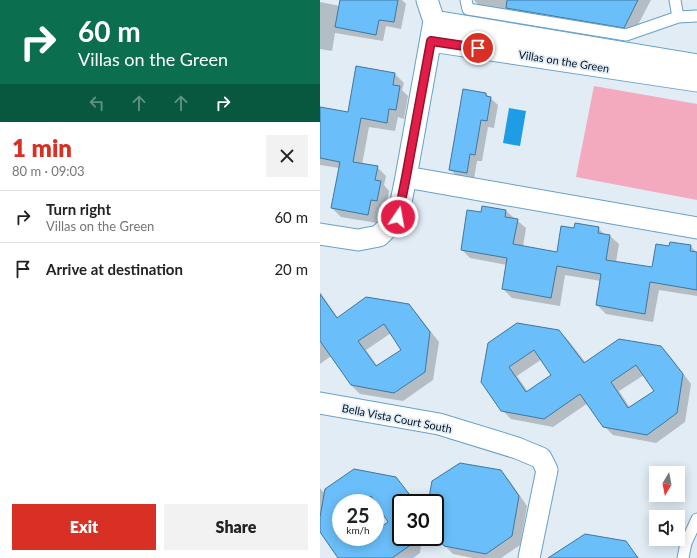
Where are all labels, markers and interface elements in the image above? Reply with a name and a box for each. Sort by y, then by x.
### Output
text: 60 m [78,14,141,48]
icon: right [12,16,64,68]
pin [461,31,495,65]
icon: arrive [467,37,489,59]
street label: Villas on the Green [518,47,610,75]
text: Villas on the Green [78,48,228,70]
icon: left [86,92,108,114]
icon: ahead [128,92,150,114]
icon: ahead [170,92,192,114]
icon: right [212,92,234,114]
text: 1 min [12,133,72,162]
button: close [266,135,308,177]
text: 80 m · 09:03 [12,163,85,179]
position arrow [377,196,419,238]
text: Turn right [46,200,111,218]
icon: right [12,206,34,228]
text: 60 m [274,208,308,226]
text: Villas on the Green [46,218,154,234]
icon: arrive [12,258,34,280]
text: Arrive at destination [46,260,183,278]
text: 20 m [274,260,308,278]
street label: Bella Vista Court South [341,401,453,435]
north arrow [649,466,685,502]
map controls [649,466,685,546]
speed limit sign: 30 [392,494,444,546]
text: 25 [346,503,370,527]
button: Exit [12,504,156,550]
button: Share [164,504,308,550]
button: sound [649,510,685,546]
text: km/h [346,524,370,536]

